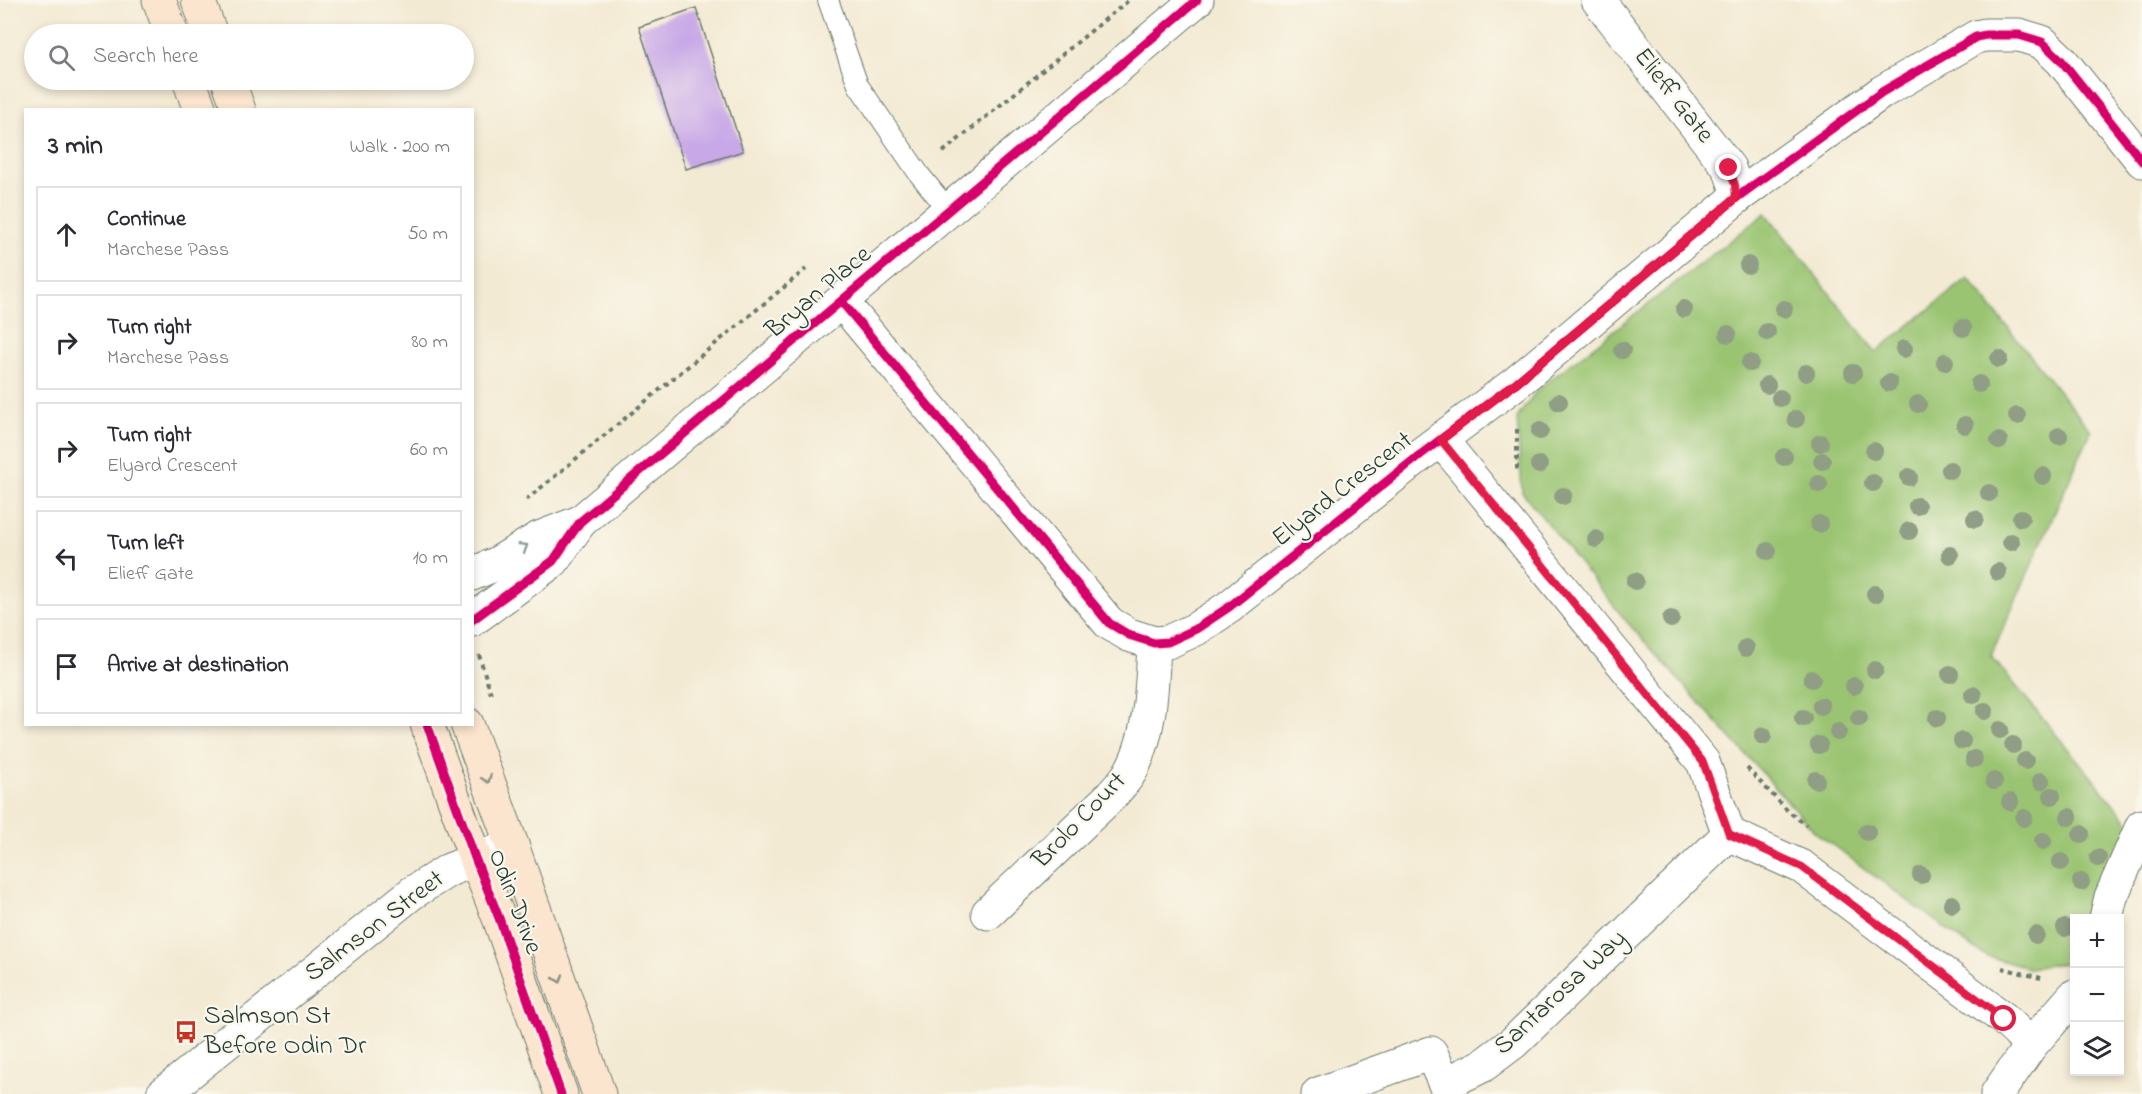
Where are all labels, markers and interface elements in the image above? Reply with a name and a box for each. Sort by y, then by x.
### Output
search box [24,24,474,90]
street label: Elieff Gate [1623,40,1723,152]
icon: search [45,41,78,74]
text: Search here [93,41,198,73]
text: 3 min [48,128,103,166]
text: Walk · 200 m [350,133,450,162]
route end [1715,154,1741,180]
text: Continue [107,204,186,236]
icon: ahead [50,218,83,251]
text: 50 m [407,220,448,249]
text: Marchese Pass [107,236,229,265]
street label: Bryan Place [757,237,881,349]
text: Turn right [107,312,192,344]
icon: right [50,326,83,359]
text: 80 m [411,328,448,357]
text: Marchese Pass [107,344,229,373]
text: Turn right [107,420,192,452]
street label: Elyard Crescent [1264,423,1422,557]
icon: right [50,434,83,467]
text: 60 m [410,436,448,465]
text: Elyard Crescent [107,452,238,481]
text: Turn left [107,528,184,560]
icon: left [50,542,83,575]
one-way arrow [518,542,528,554]
text: 10 m [412,544,448,573]
text: Elieff Gate [107,560,193,589]
icon: arrive [50,650,83,683]
text: Arrive at destination [107,650,289,682]
street label: Brolo Court [1023,764,1136,879]
one-way arrow [480,773,493,784]
street label: Odin Drive [477,844,552,960]
street label: Salmson Street [297,861,453,992]
map controls [2070,914,2124,1076]
button: + [2070,914,2124,968]
street label: Santarosa Way [1486,921,1636,1065]
button: − [2070,968,2124,1022]
one-way arrow [551,973,564,984]
place label: Salmson St Before Odin Dr [203,998,367,1066]
route start [1990,1005,2016,1031]
bus stop icon: Salmson St Before Odin Dr [173,1019,199,1045]
button: layers [2070,1022,2124,1076]

